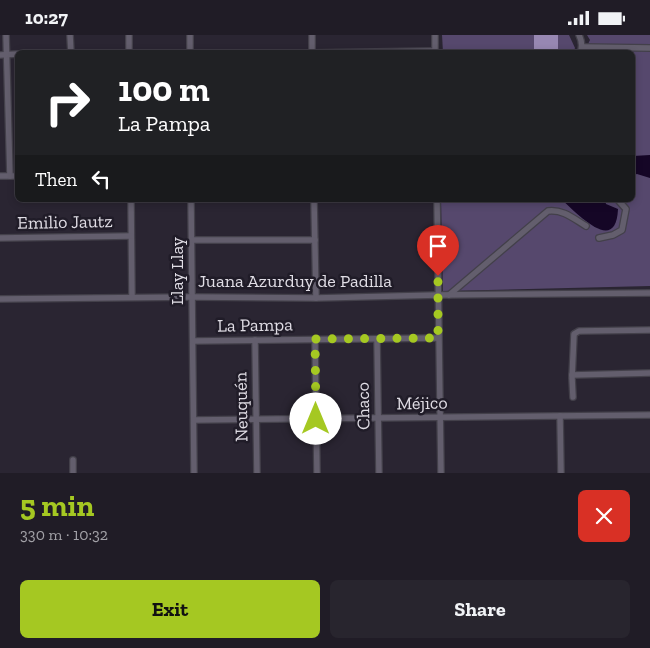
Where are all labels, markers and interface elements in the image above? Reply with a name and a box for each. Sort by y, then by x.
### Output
text: 10:27 [25,6,68,29]
text: 100 m [118,68,210,110]
icon: right [35,70,100,135]
text: La Pampa [118,110,210,137]
icon: left [87,165,115,193]
text: Then [35,168,77,191]
street label: Emilio Jautz [17,210,113,234]
pin [417,225,459,276]
icon: arrive [424,232,452,260]
street label: Llay Llay [166,236,188,305]
street label: Juana Azurduy de Padilla [198,270,392,292]
street label: La Pampa [217,313,293,337]
street label: Neuquén [229,371,253,442]
street label: Chaco [352,382,374,430]
position arrow [289,392,341,444]
street label: Méjico [396,392,448,414]
text: 5 min [20,488,94,524]
button: close [578,490,630,542]
text: 330 m · 10:32 [20,525,108,544]
button: Exit [20,580,320,638]
button: Share [330,580,630,638]

